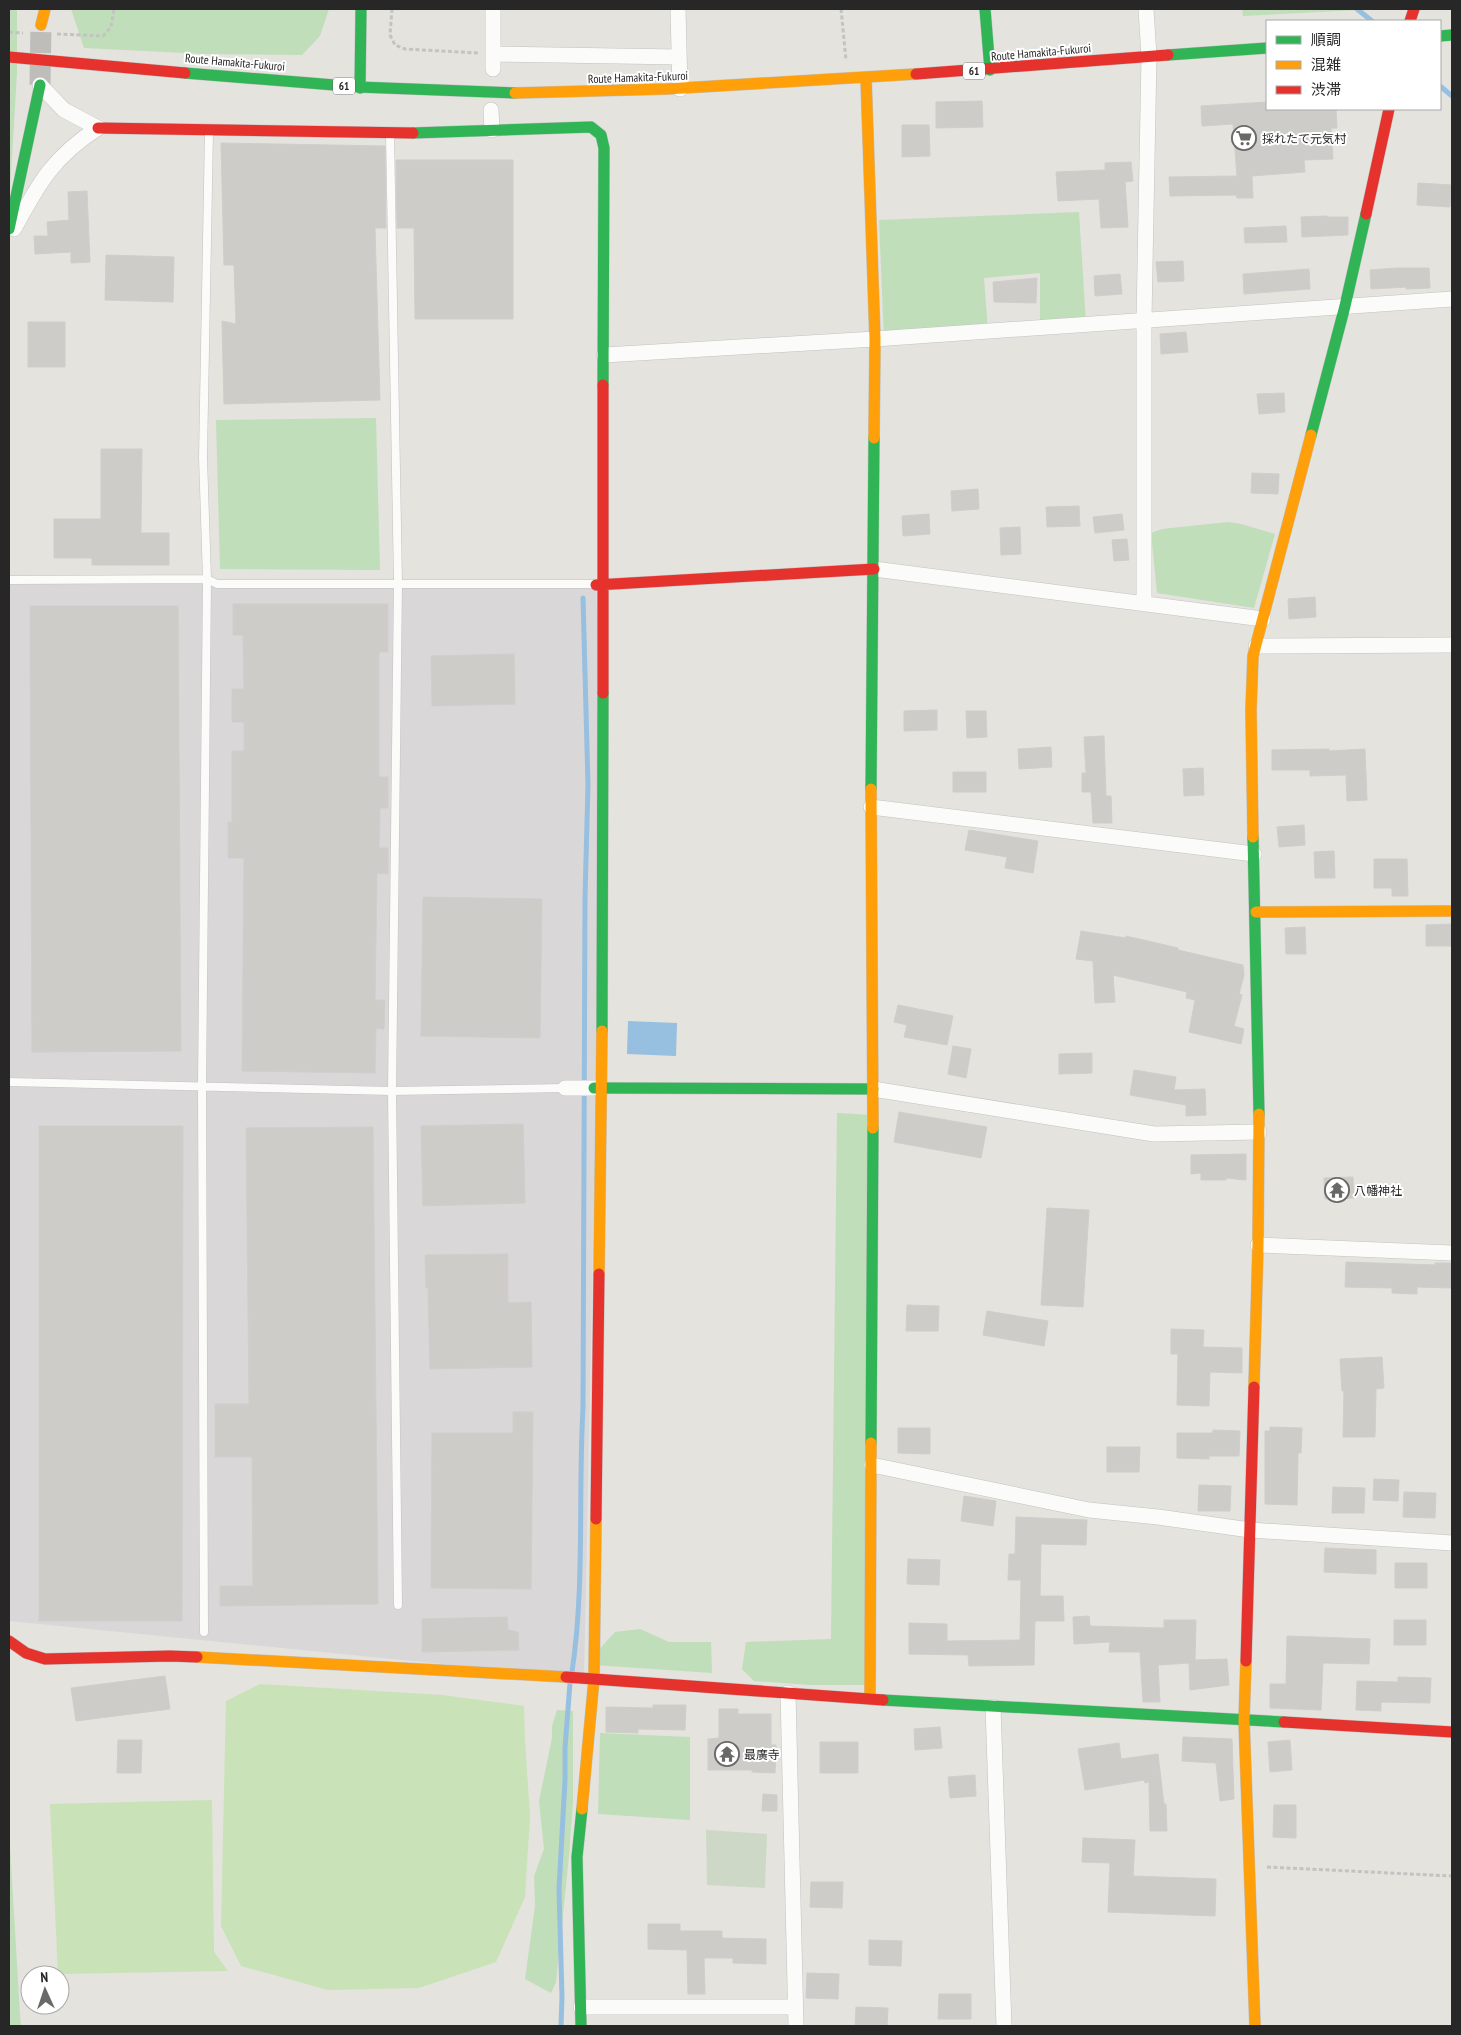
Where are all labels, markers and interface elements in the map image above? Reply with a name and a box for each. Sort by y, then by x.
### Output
legend [1266,20,1441,110]
text: 順調 [1311,30,1341,49]
street label: Route Hamakita-Fukuroi [990,40,1092,64]
street label: Route Hamakita-Fukuroi [184,50,286,74]
text: 混雑 [1311,55,1341,74]
road number: 61 [963,62,985,80]
street label: Route Hamakita-Fukuroi [588,68,688,86]
road number: 61 [333,78,355,94]
text: 渋滞 [1311,80,1341,99]
supermarket icon: 採れたて元気村 [1231,125,1257,151]
place label: 採れたて元気村 [1262,131,1347,146]
temple icon: 八幡神社 [1324,1177,1350,1203]
place label: 八幡神社 [1354,1183,1402,1198]
temple icon: 最廣寺 [714,1741,740,1767]
place label: 最廣寺 [744,1747,780,1762]
north arrow [20,1965,70,2015]
text: N [40,1968,49,1986]

